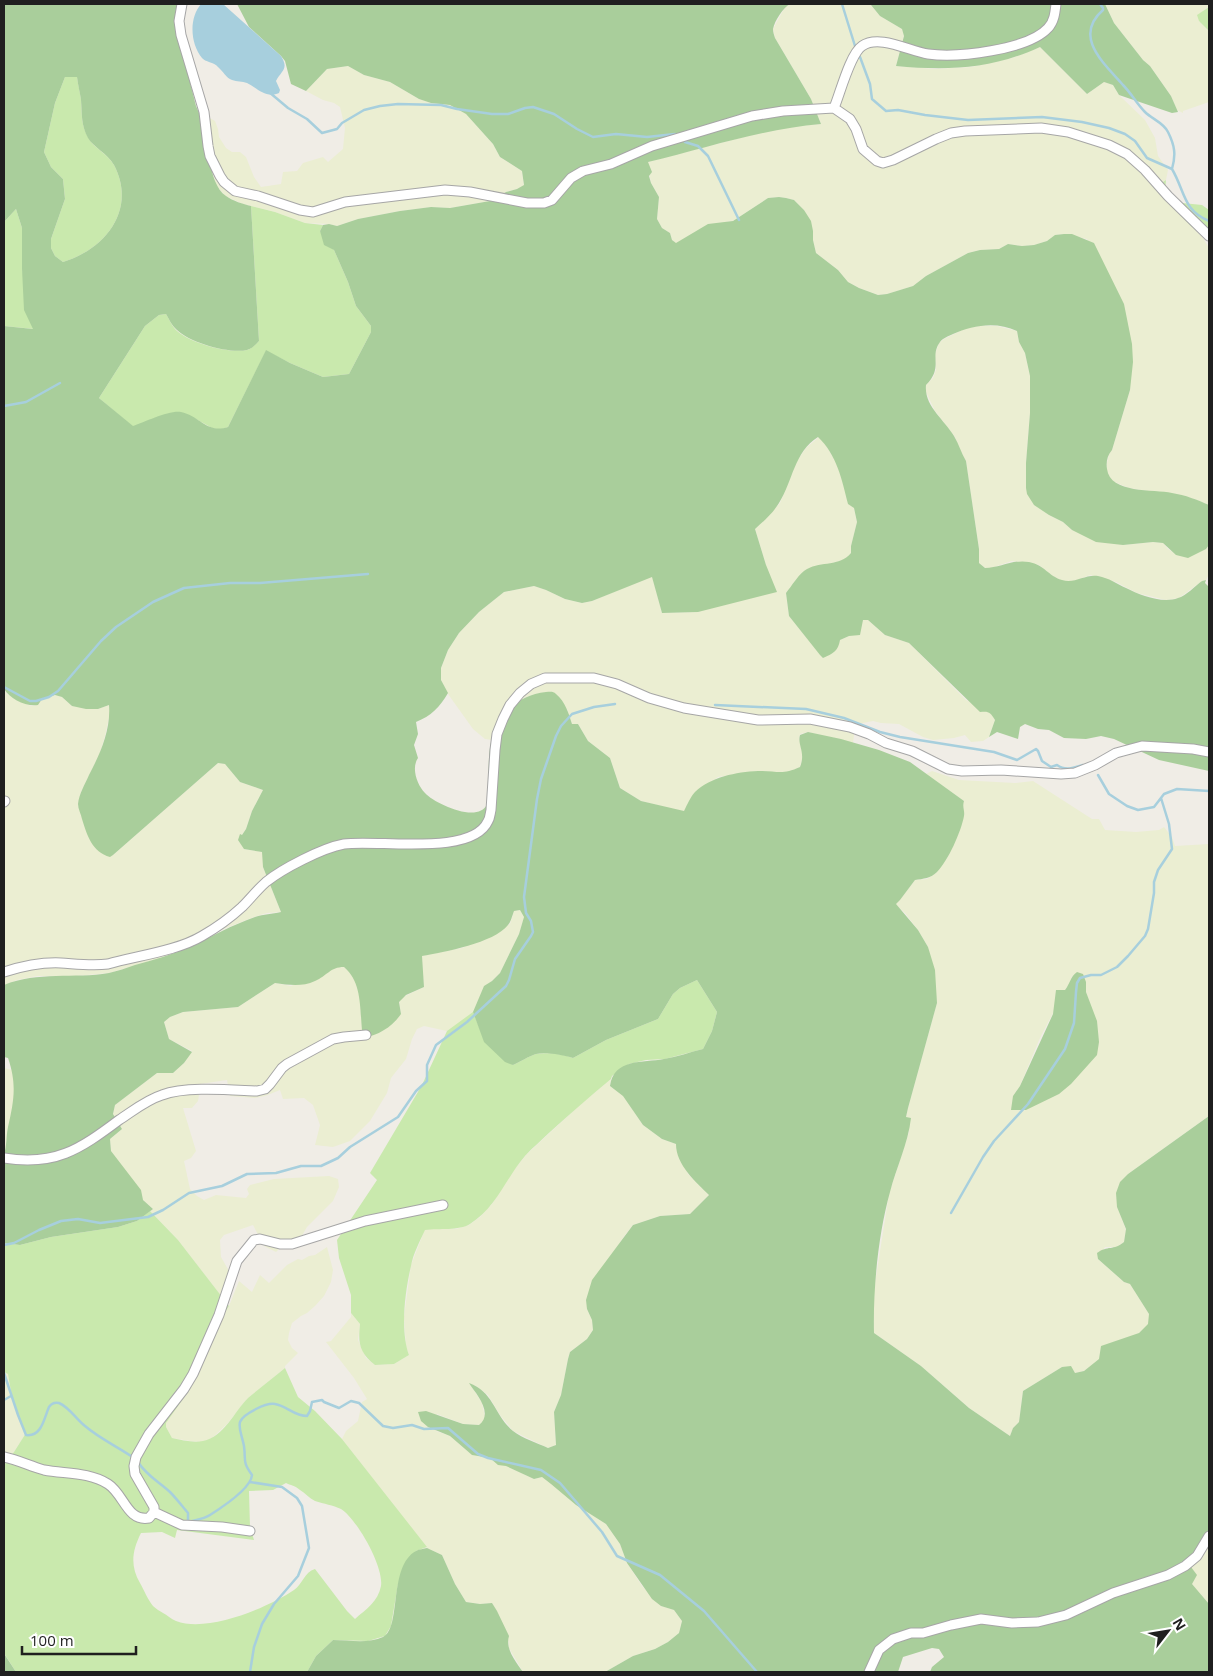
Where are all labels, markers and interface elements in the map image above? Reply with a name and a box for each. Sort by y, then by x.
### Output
north arrow [1143,1606,1193,1656]
text: N [1168,1614,1191,1634]
scale bar [22,1624,136,1656]
text: 100 m [30,1630,74,1650]

